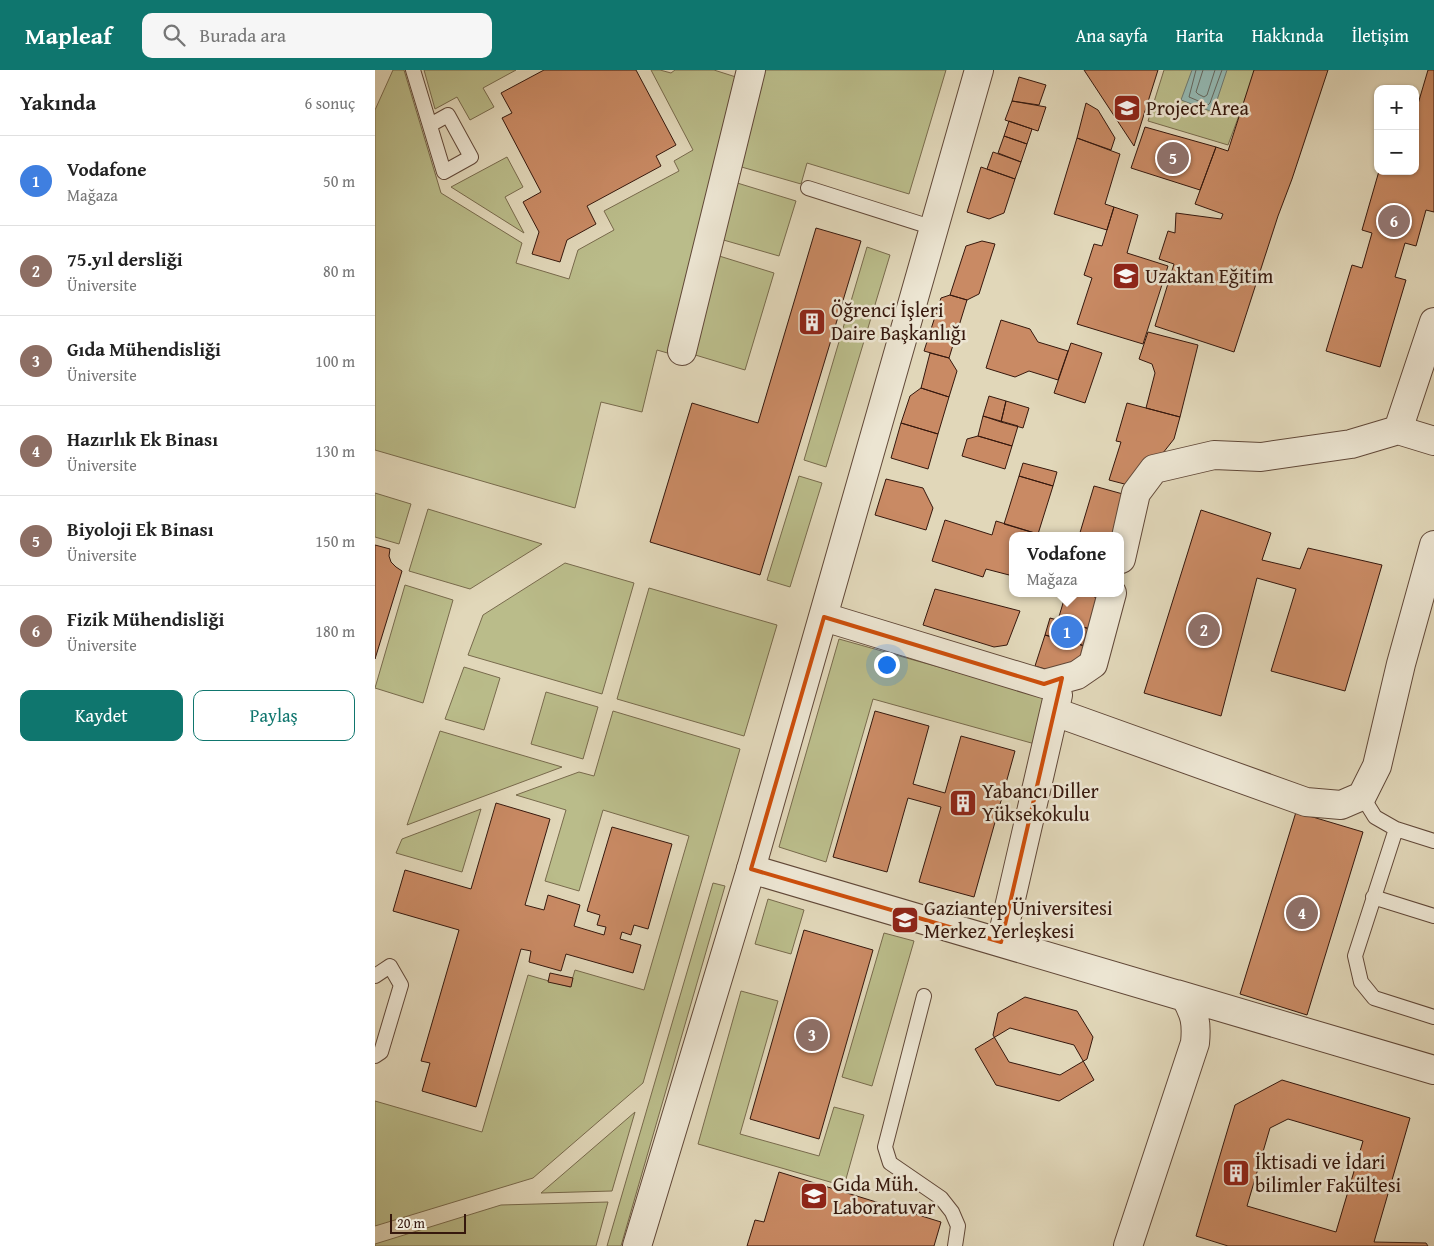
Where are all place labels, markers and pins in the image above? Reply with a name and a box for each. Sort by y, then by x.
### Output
school or university icon: Project Area [1112,93,1142,123]
place label: Project Area [1146,93,1249,122]
pin: 5 [1157,139,1189,177]
pin: 6 [1378,202,1410,240]
school or university icon: Uzaktan Eğitim [1111,261,1141,291]
place label: Uzaktan Eğitim [1145,261,1274,290]
place label: Öğrenci İşleri Daire Başkanlığı [831,295,967,347]
building icon: Öğrenci İşleri Daire Başkanlığı [797,307,827,337]
pin: 2 [1188,611,1220,649]
pin: 1 [1051,613,1083,651]
place label: Yabancı Diller Yüksekokulu [982,776,1099,828]
building icon: Yabancı Diller Yüksekokulu [948,788,978,818]
place label: Gaziantep Üniversitesi Merkez Yerleşkesi [924,893,1113,945]
pin: 4 [1286,894,1318,932]
school or university icon: Gaziantep Üniversitesi Merkez Yerleşkesi [890,905,920,935]
pin: 3 [796,1016,828,1054]
place label: İktisadi ve İdari bilimler Fakültesi [1255,1147,1402,1199]
building icon: İktisadi ve İdari bilimler Fakültesi [1221,1158,1251,1188]
place label: Gıda Müh. Laboratuvar [833,1169,935,1221]
school or university icon: Gıda Müh. Laboratuvar [799,1181,829,1211]

